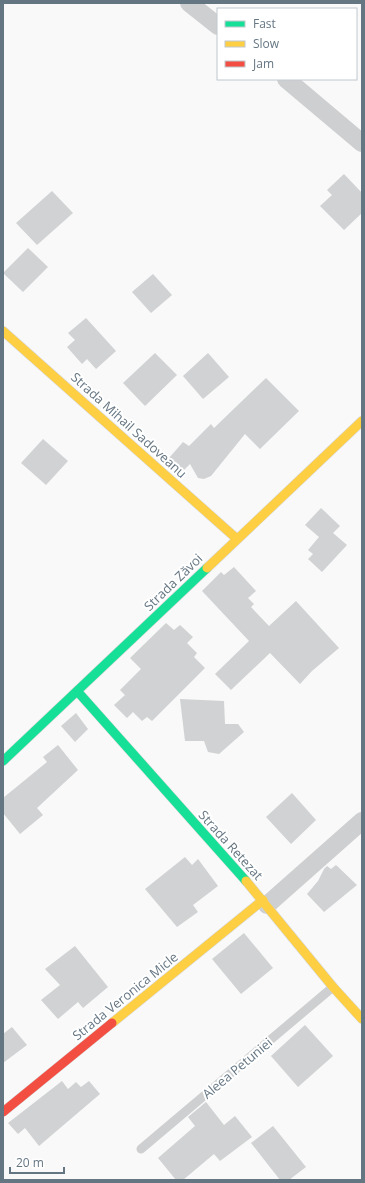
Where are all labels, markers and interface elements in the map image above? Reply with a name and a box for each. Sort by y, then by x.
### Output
legend [217,8,357,80]
text: Fast [253,15,276,32]
text: Slow [253,35,280,52]
text: Jam [252,55,274,72]
street label: Strada Mihail Sadoveanu [67,368,191,482]
street label: Strada Zăvoi [140,549,206,615]
street label: Strada Retezat [195,806,267,884]
street label: Strada Veronica Micle [68,948,182,1044]
street label: Aleea Petuniei [198,1033,276,1103]
scale bar [10,1149,64,1175]
text: 20 m [16,1154,44,1171]

